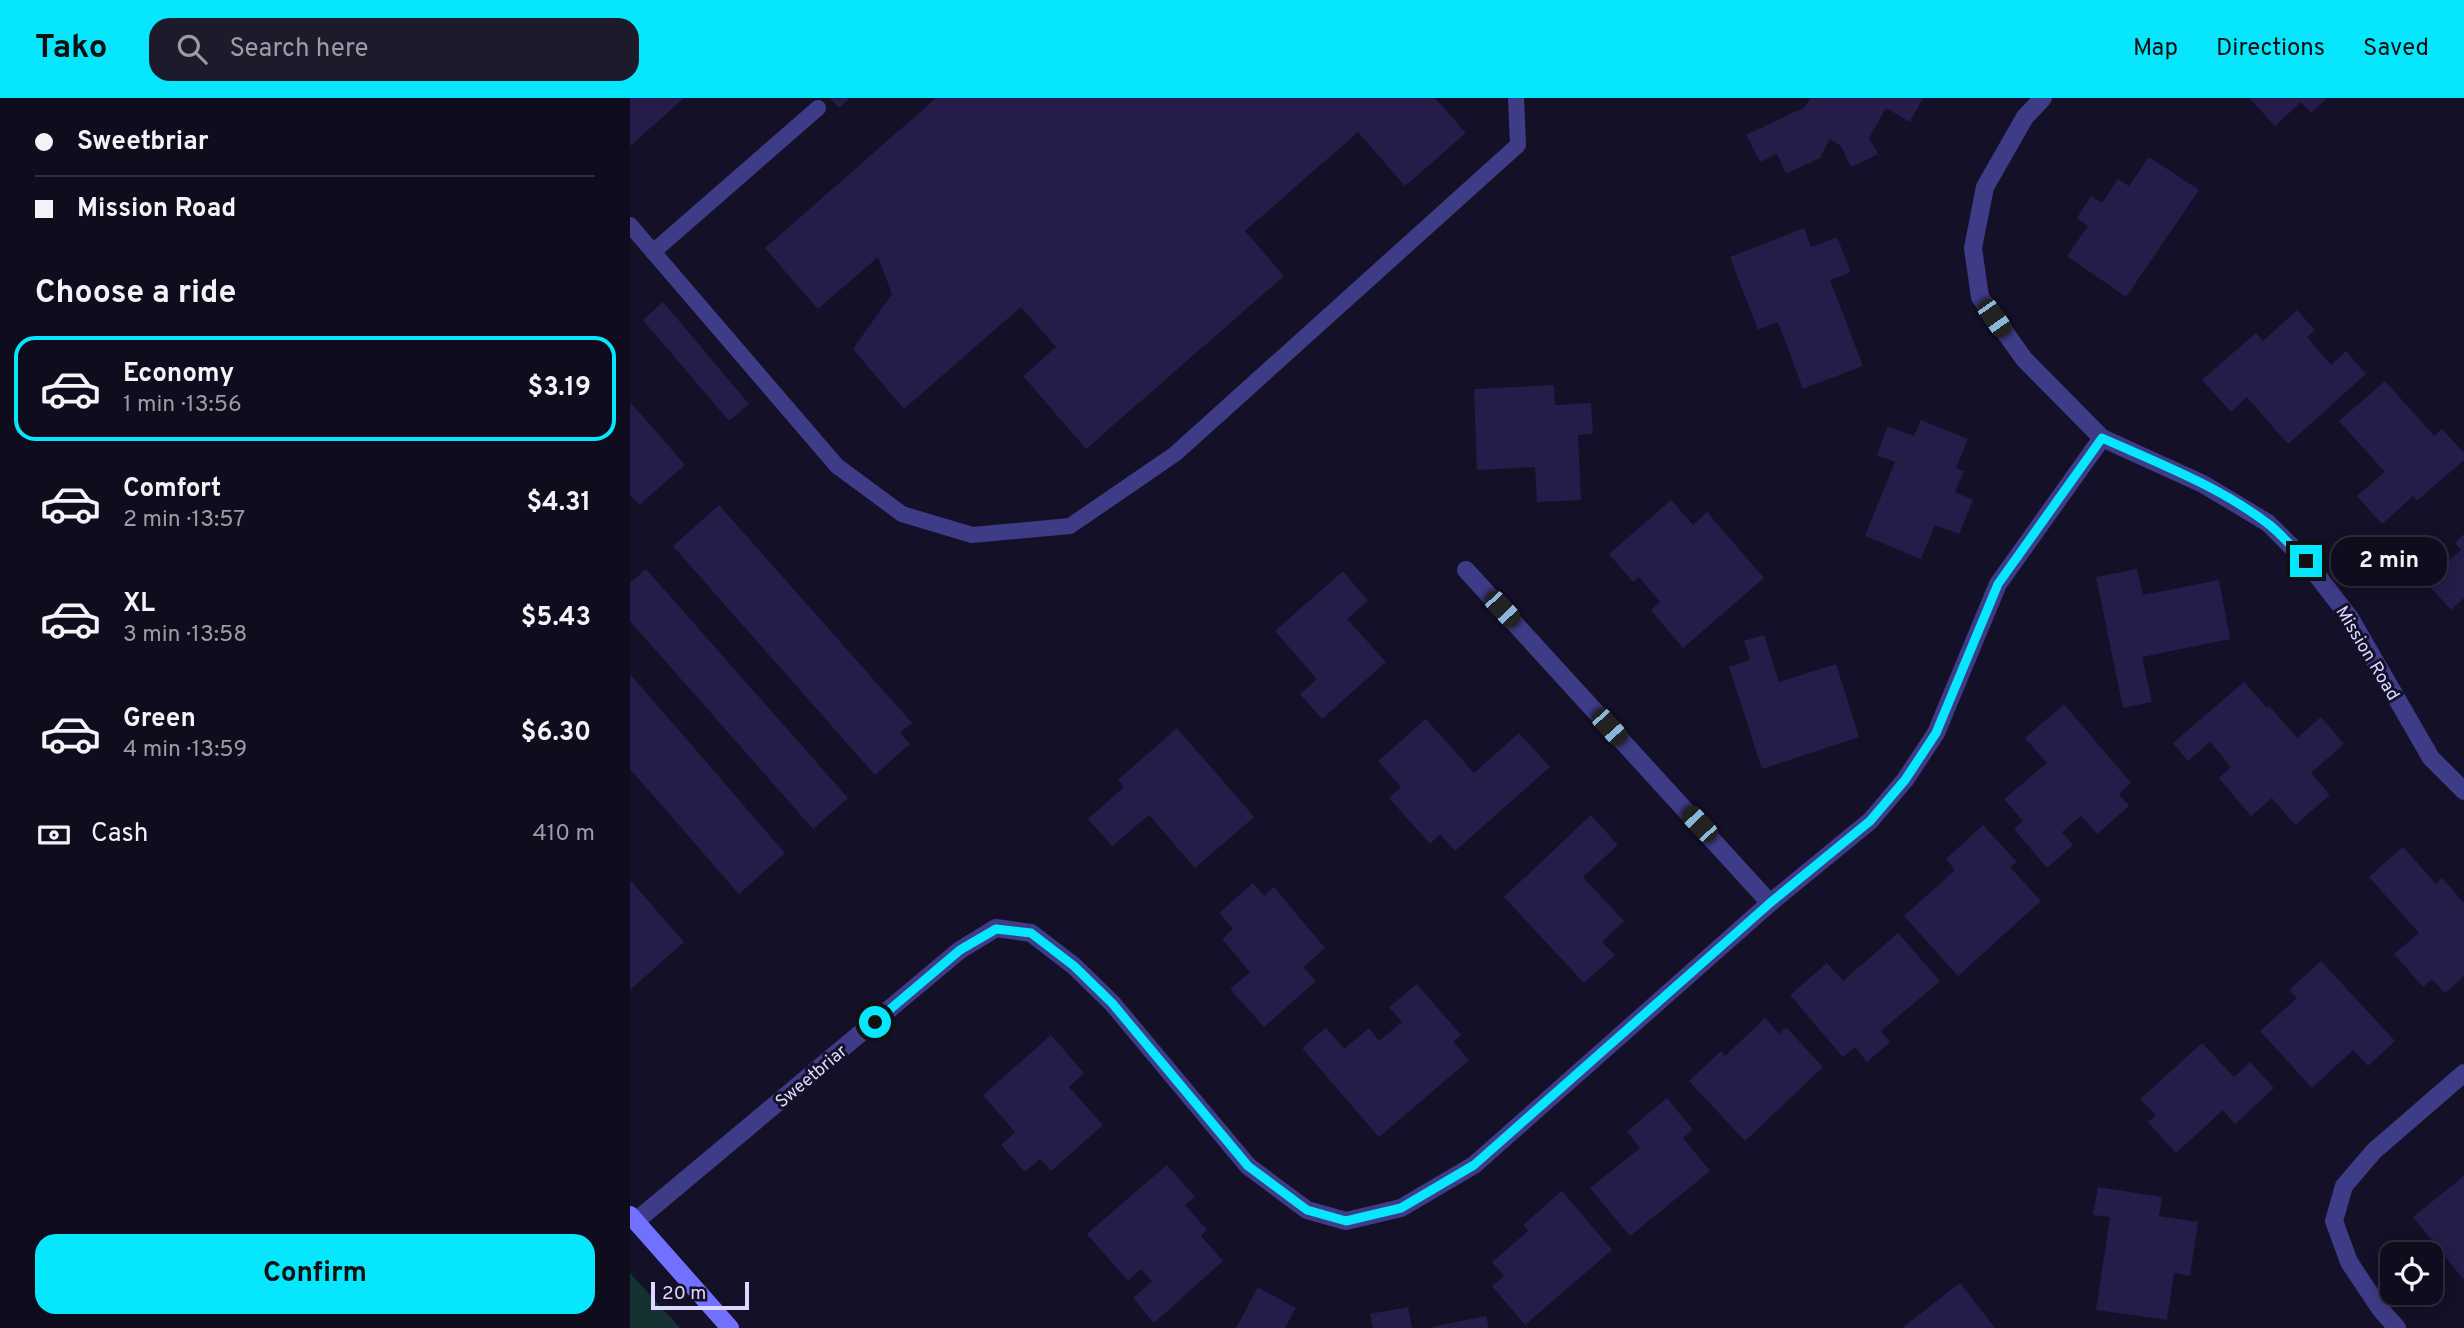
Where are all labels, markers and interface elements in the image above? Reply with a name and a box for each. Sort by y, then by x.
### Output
search box [149,18,639,81]
text: Tako [35,28,107,70]
icon: search [173,30,211,68]
text: Search here [229,33,368,66]
text: Map [2133,34,2178,64]
text: Directions [2216,34,2325,64]
text: Saved [2363,34,2429,64]
text: Sweetbriar [77,126,209,159]
text: Mission Road [77,193,236,226]
text: Choose a ride [35,274,236,314]
car [1974,295,2015,341]
icon: car [39,357,102,420]
text: Economy [123,358,234,391]
text: $3.19 [528,372,591,405]
text: 1 min · 13:56 [123,391,242,420]
icon: car [39,472,102,535]
text: Comfort [123,473,221,506]
text: $4.31 [526,487,591,520]
text: 2 min · 13:57 [123,506,245,535]
callout: 2 min [2330,536,2446,586]
route end [2290,545,2322,577]
text: 2 min [2359,547,2419,576]
car [1480,586,1525,632]
icon: car [39,587,102,650]
text: XL [123,588,155,621]
text: $5.43 [521,602,591,635]
street label: Mission Road [2329,602,2404,705]
text: 3 min · 13:58 [123,621,247,650]
icon: car [39,702,102,765]
text: Green [123,703,196,736]
car [1588,704,1631,750]
text: $6.30 [521,717,591,750]
text: 4 min · 13:59 [123,736,247,765]
car [1677,801,1722,847]
icon: cash [35,816,73,854]
text: Cash [91,818,148,851]
text: 410 m [532,820,595,849]
route start [859,1006,891,1038]
street label: Sweetbriar [771,1040,853,1114]
button: Confirm [35,1234,595,1314]
map controls [2380,1242,2443,1305]
button: locate [2380,1242,2443,1305]
scale bar [651,1279,749,1311]
text: 20 m [662,1282,706,1306]

